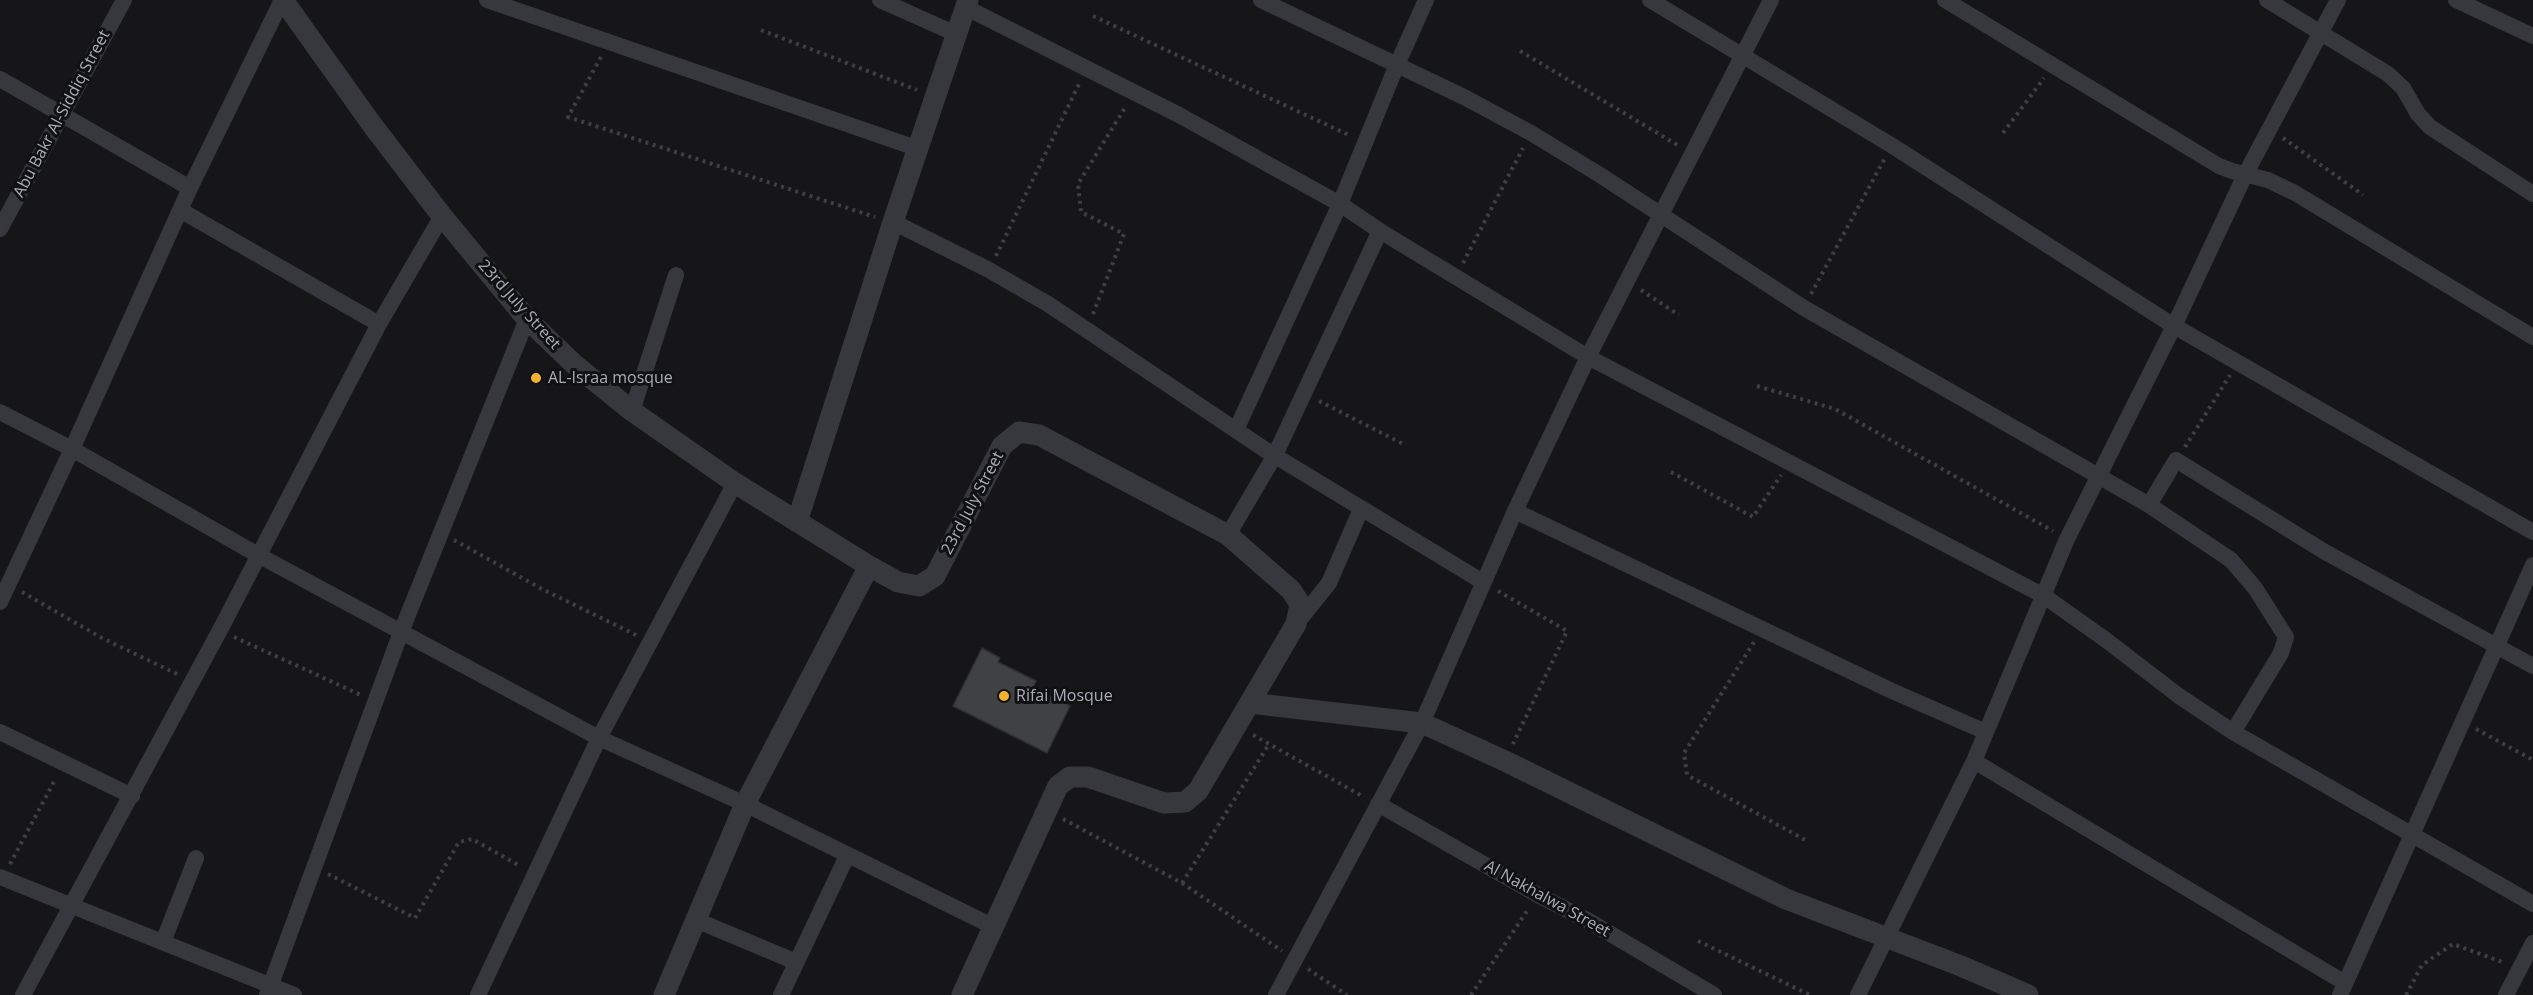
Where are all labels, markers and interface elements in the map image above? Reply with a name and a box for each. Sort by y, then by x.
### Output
street label: Abu Bakr Al-Siddiq Street [10,27,114,201]
street label: 23rd July Street [474,256,564,354]
place label: AL-Israa mosque [548,368,673,388]
marker: AL-Israa mosque [529,371,543,385]
street label: 23rd July Street [938,448,1008,558]
place label: Rifai Mosque [1016,686,1113,706]
marker: Rifai Mosque [997,689,1011,703]
street label: Al Nakhalwa Street [1481,857,1613,941]

